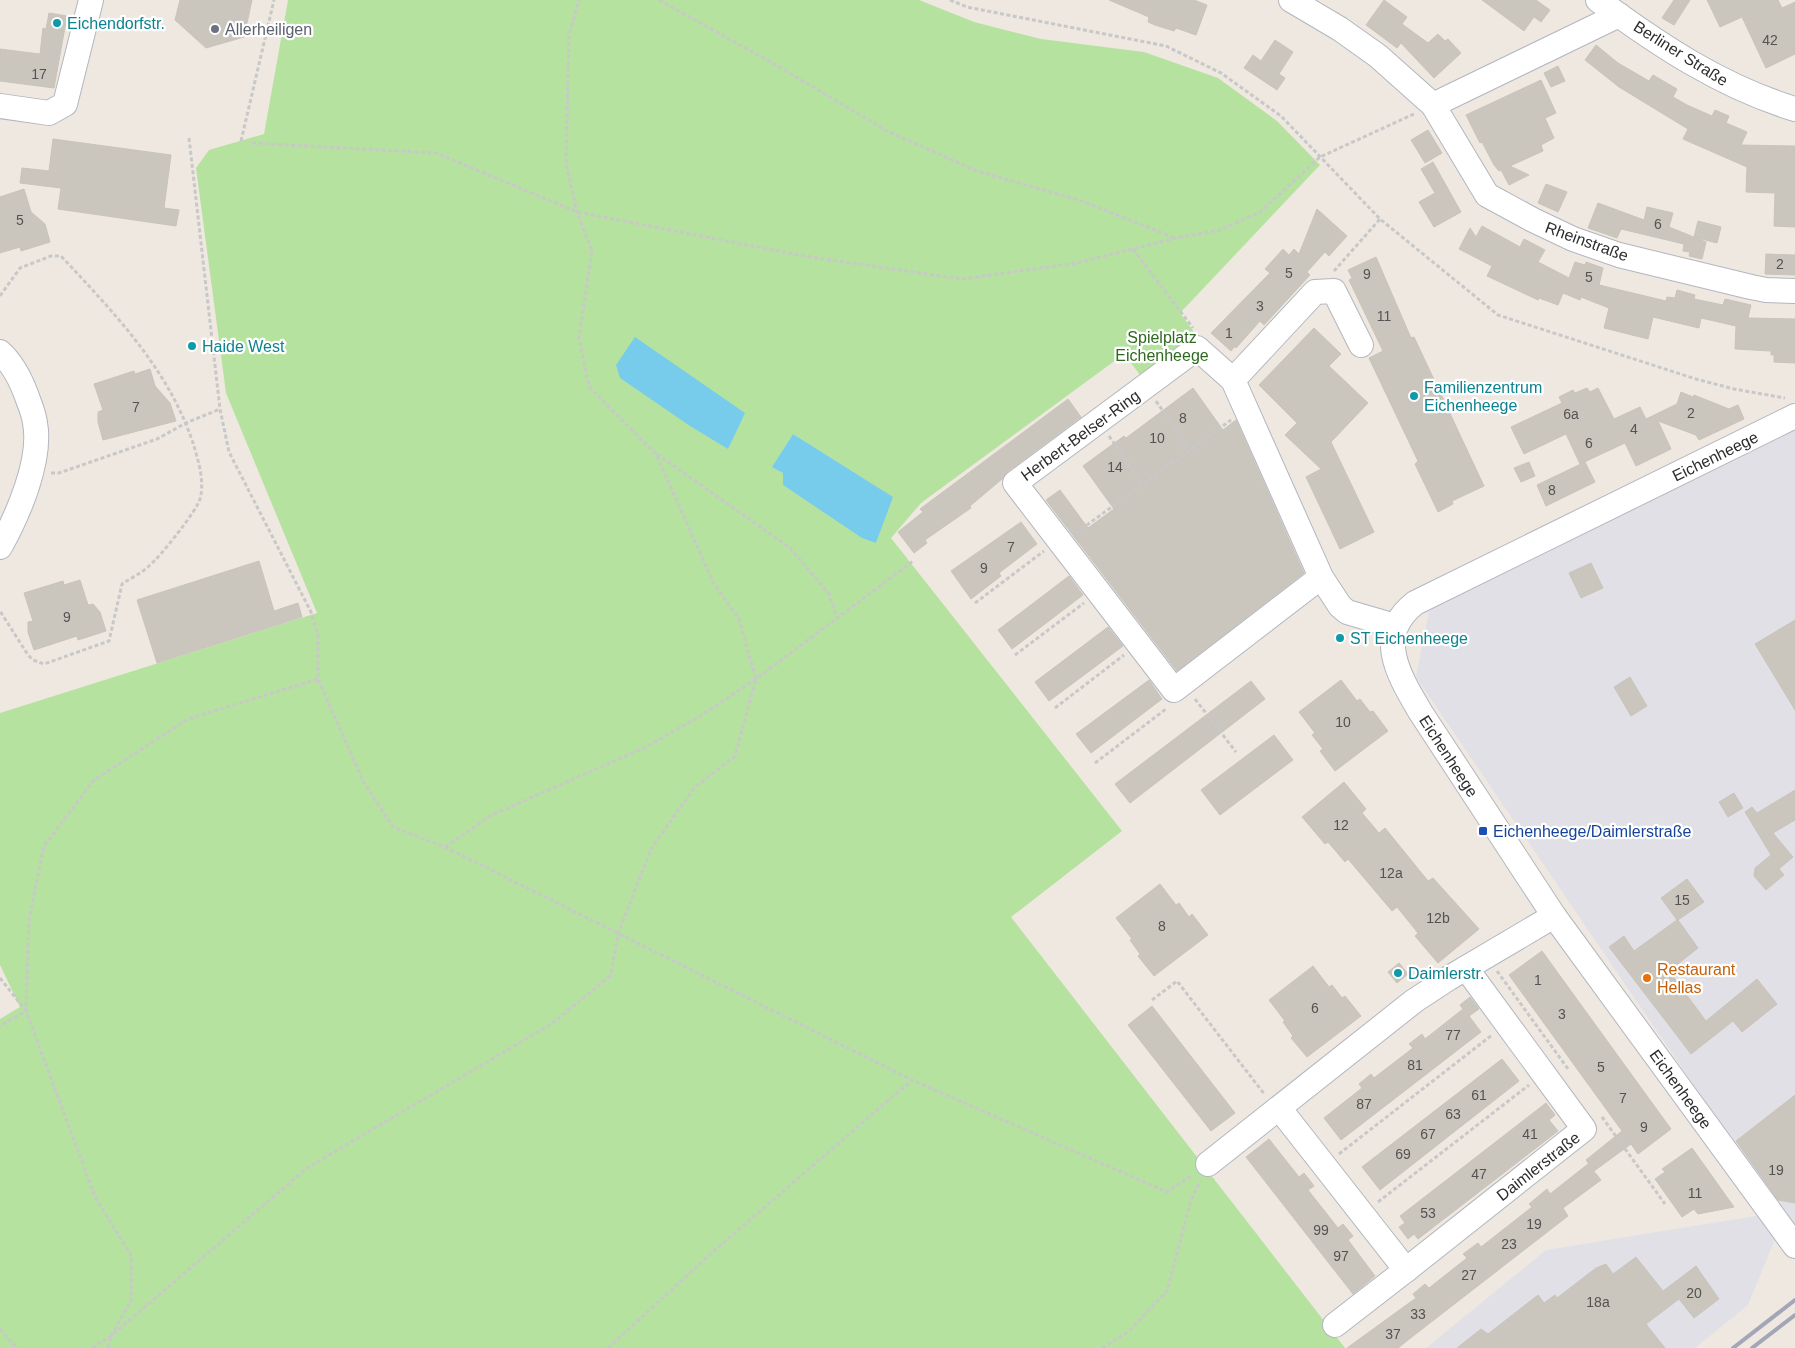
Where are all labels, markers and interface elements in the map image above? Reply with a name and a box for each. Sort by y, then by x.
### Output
place label: Eichendorfstr. [67,15,165,32]
marker: Eichendorfstr. [51,17,63,29]
street label: Berliner Straße [1631,18,1731,89]
place label: Allerheiligen [225,21,312,38]
marker: Allerheiligen [209,23,221,35]
house number: 42 [1762,32,1778,48]
house number: 17 [31,66,47,82]
house number: 5 [16,212,24,228]
house number: 6 [1654,216,1662,232]
street label: Rheinstraße [1543,219,1631,264]
house number: 2 [1776,256,1784,272]
house number: 5 [1285,265,1293,281]
house number: 9 [1363,266,1371,282]
house number: 5 [1585,269,1593,285]
house number: 3 [1256,298,1264,314]
house number: 11 [1377,308,1391,324]
house number: 1 [1225,325,1233,341]
park label: Spielplatz Eichenheege [1115,329,1209,364]
place label: Haide West [202,338,285,355]
marker: Haide West [186,340,198,352]
place label: Familienzentrum Eichenheege [1424,379,1542,414]
street label: Herbert-Belser-Ring [1018,387,1143,484]
marker: Familienzentrum Eichenheege [1408,390,1420,402]
house number: 7 [132,399,140,415]
house number: 2 [1687,405,1695,421]
house number: 6a [1563,406,1579,422]
house number: 8 [1179,410,1187,426]
house number: 4 [1630,421,1638,437]
street label: Eichenheege [1670,428,1761,485]
house number: 10 [1149,430,1165,446]
house number: 6 [1585,435,1593,451]
house number: 14 [1107,459,1123,475]
house number: 8 [1548,482,1556,498]
house number: 7 [1007,539,1015,555]
house number: 9 [980,560,988,576]
house number: 9 [63,609,71,625]
place label: ST Eichenheege [1350,630,1468,647]
marker: ST Eichenheege [1334,632,1346,644]
street label: Eichenheege [1416,712,1481,800]
house number: 10 [1335,714,1351,730]
house number: 12 [1333,817,1349,833]
place label: Eichenheege/Daimlerstraße [1493,823,1691,840]
marker: Eichenheege/Daimlerstraße [1477,825,1489,837]
house number: 12a [1379,865,1403,881]
house number: 15 [1674,892,1690,908]
house number: 12b [1426,910,1450,926]
house number: 8 [1158,918,1166,934]
place label: Restaurant Hellas [1657,961,1736,996]
place label: Daimlerstr. [1408,965,1484,982]
marker: Daimlerstr. [1392,967,1404,979]
house number: 1 [1534,972,1542,988]
marker: Restaurant Hellas [1641,972,1653,984]
house number: 6 [1311,1000,1319,1016]
house number: 3 [1558,1006,1566,1022]
house number: 77 [1445,1027,1461,1043]
street label: Eichenheege [1646,1047,1715,1132]
house number: 81 [1407,1057,1423,1073]
house number: 5 [1597,1059,1605,1075]
house number: 61 [1471,1087,1487,1103]
house number: 7 [1619,1090,1627,1106]
house number: 87 [1356,1096,1372,1112]
house number: 63 [1445,1106,1461,1122]
house number: 9 [1640,1119,1648,1135]
house number: 67 [1420,1126,1436,1142]
house number: 41 [1522,1126,1538,1142]
street label: Daimlerstraße [1493,1129,1583,1204]
house number: 69 [1395,1146,1411,1162]
house number: 19 [1768,1162,1784,1178]
house number: 47 [1471,1166,1487,1182]
house number: 11 [1688,1185,1702,1201]
house number: 53 [1420,1205,1436,1221]
house number: 19 [1526,1216,1542,1232]
house number: 99 [1313,1222,1329,1238]
house number: 23 [1501,1236,1517,1252]
house number: 97 [1333,1248,1349,1264]
house number: 27 [1461,1267,1477,1283]
house number: 20 [1686,1285,1702,1301]
house number: 18a [1586,1294,1610,1310]
house number: 33 [1410,1306,1426,1322]
house number: 37 [1385,1326,1401,1342]

